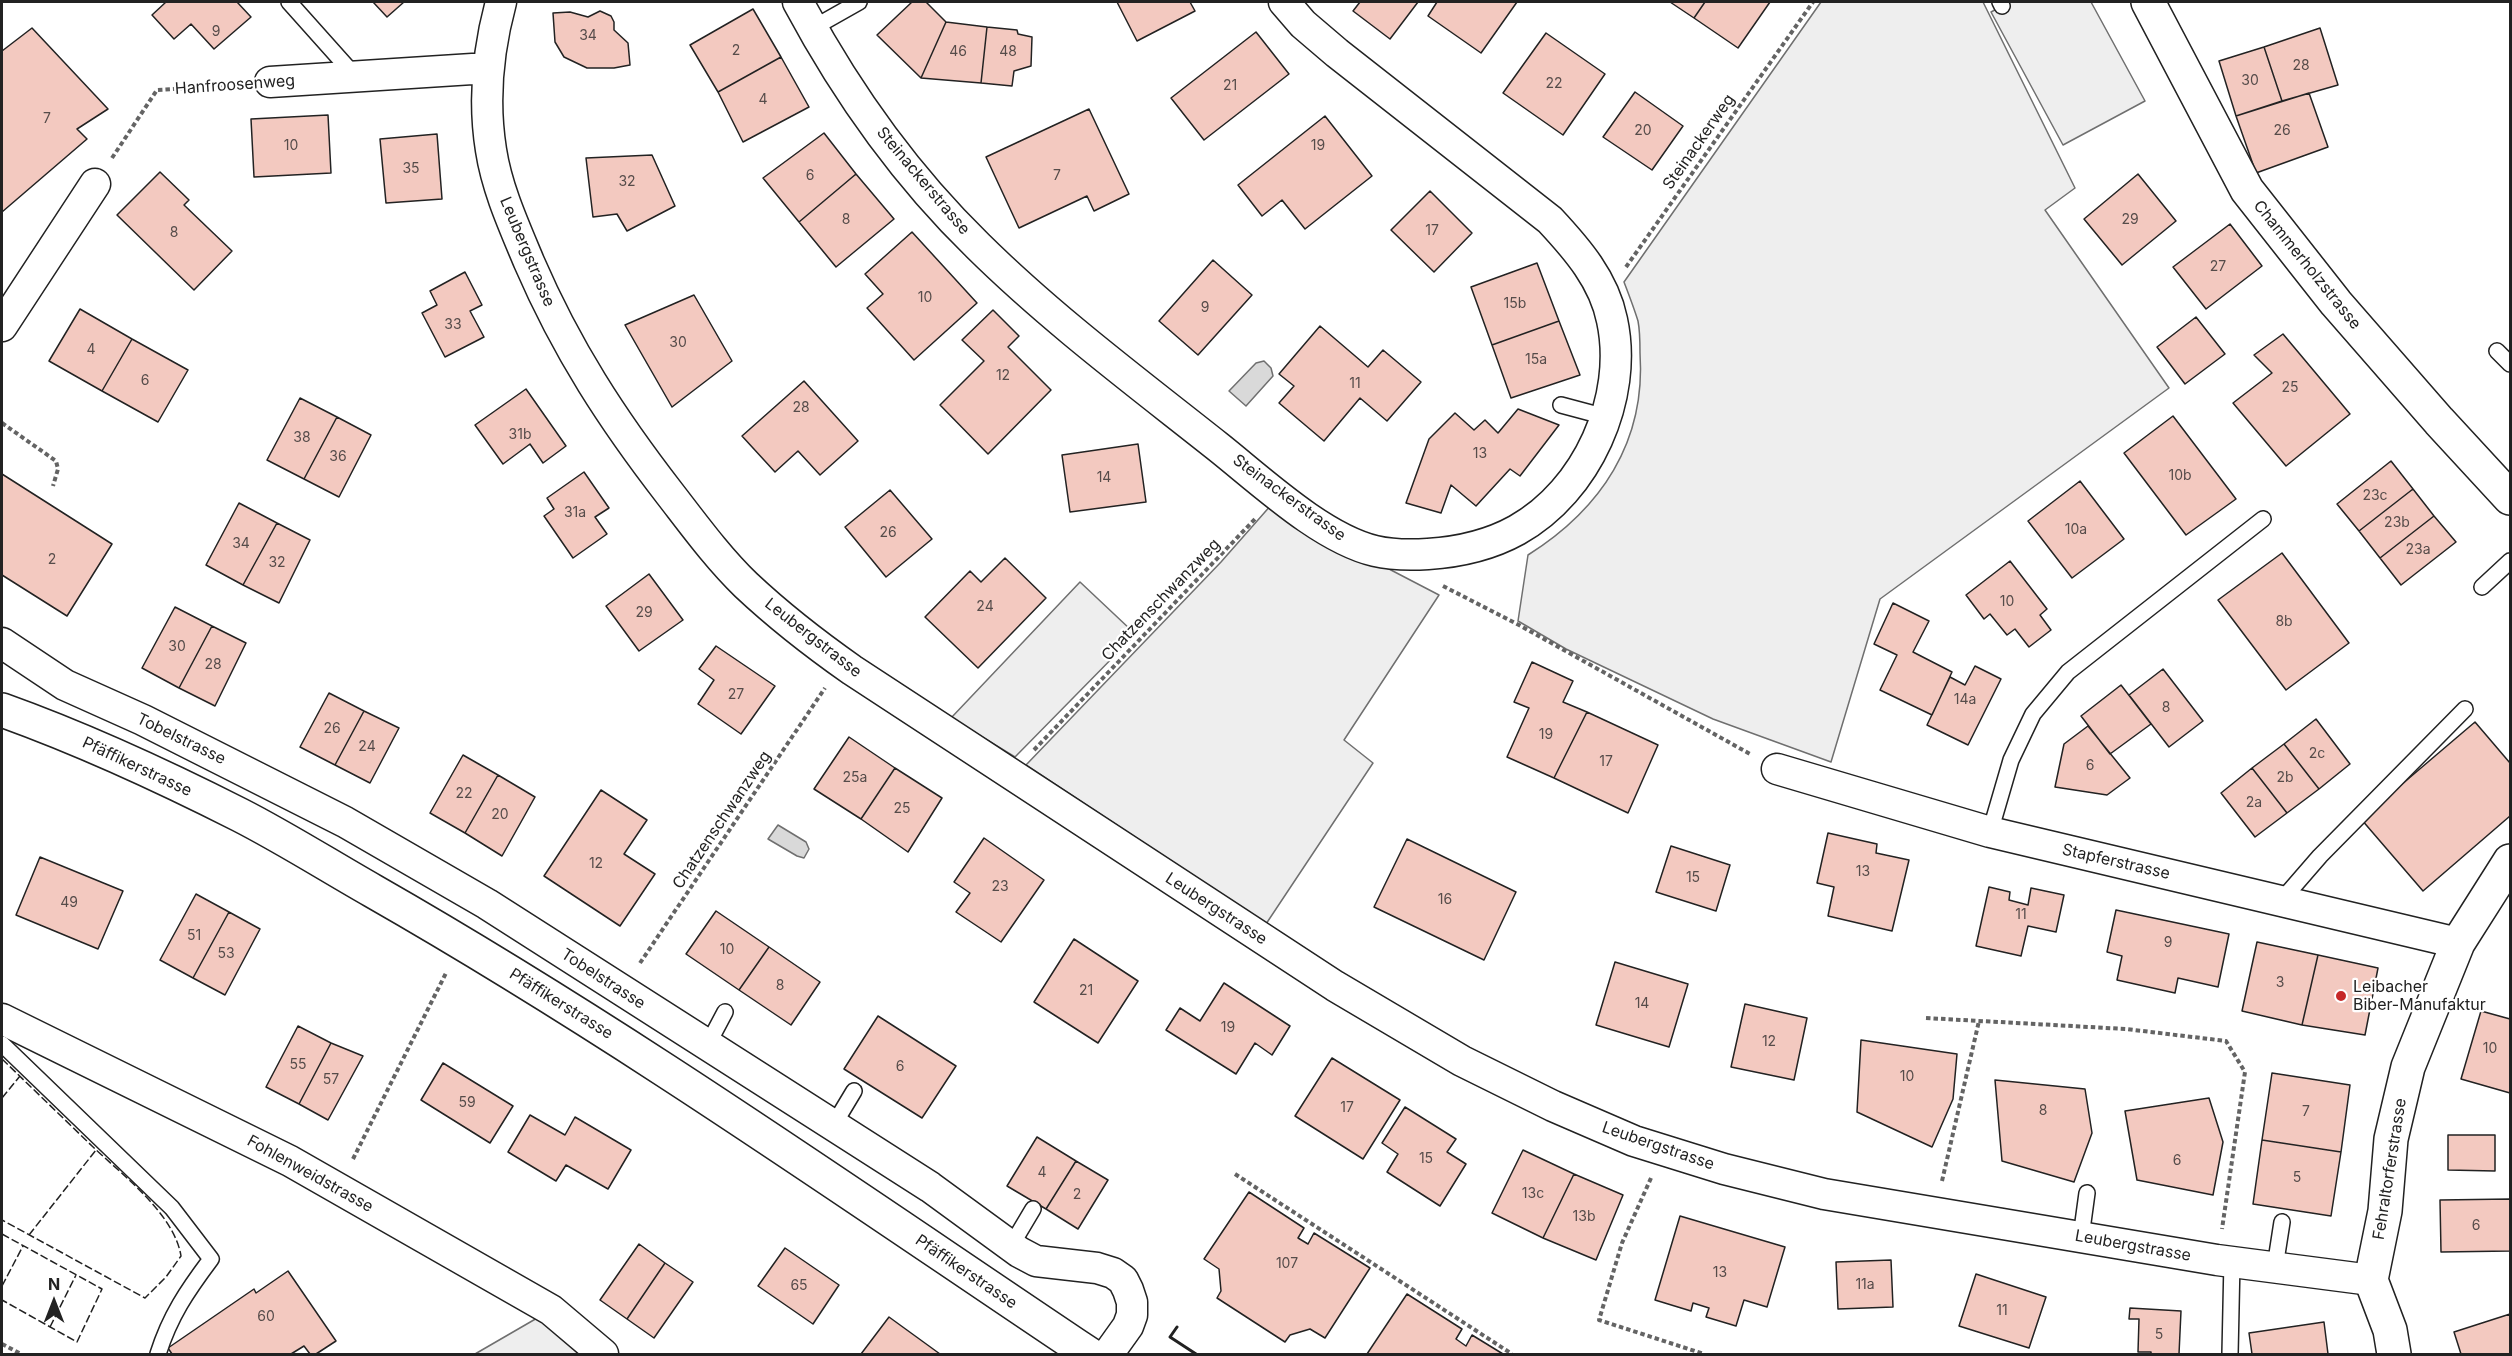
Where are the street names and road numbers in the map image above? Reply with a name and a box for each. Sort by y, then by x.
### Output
street label: Hanfroosenweg [174,71,296,99]
street label: Steinackerweg [1659,91,1739,193]
street label: Steinackerstrasse [872,123,974,239]
street label: Leubergstrasse [495,194,559,310]
street label: Chammerholzstrasse [2249,197,2365,333]
street label: Steinackerstrasse [1229,451,1349,545]
street label: Chatzenschwanzweg [1098,535,1224,665]
street label: Leubergstrasse [761,594,865,682]
street label: Tobelstrasse [133,709,229,769]
street label: Pfäffikerstrasse [79,733,195,801]
street label: Chatzenschwanzweg [669,747,775,893]
street label: Stapferstrasse [2060,840,2172,884]
street label: Leubergstrasse [1162,869,1270,949]
street label: Tobelstrasse [557,945,649,1013]
street label: Pfäffikerstrasse [506,964,616,1044]
street label: Fehraltorferstrasse [2369,1097,2411,1241]
street label: Leubergstrasse [1599,1118,1717,1174]
street label: Fohlenweidstrasse [244,1131,376,1217]
street label: Leubergstrasse [2074,1226,2192,1266]
street label: Pfäffikerstrasse [911,1231,1021,1313]

